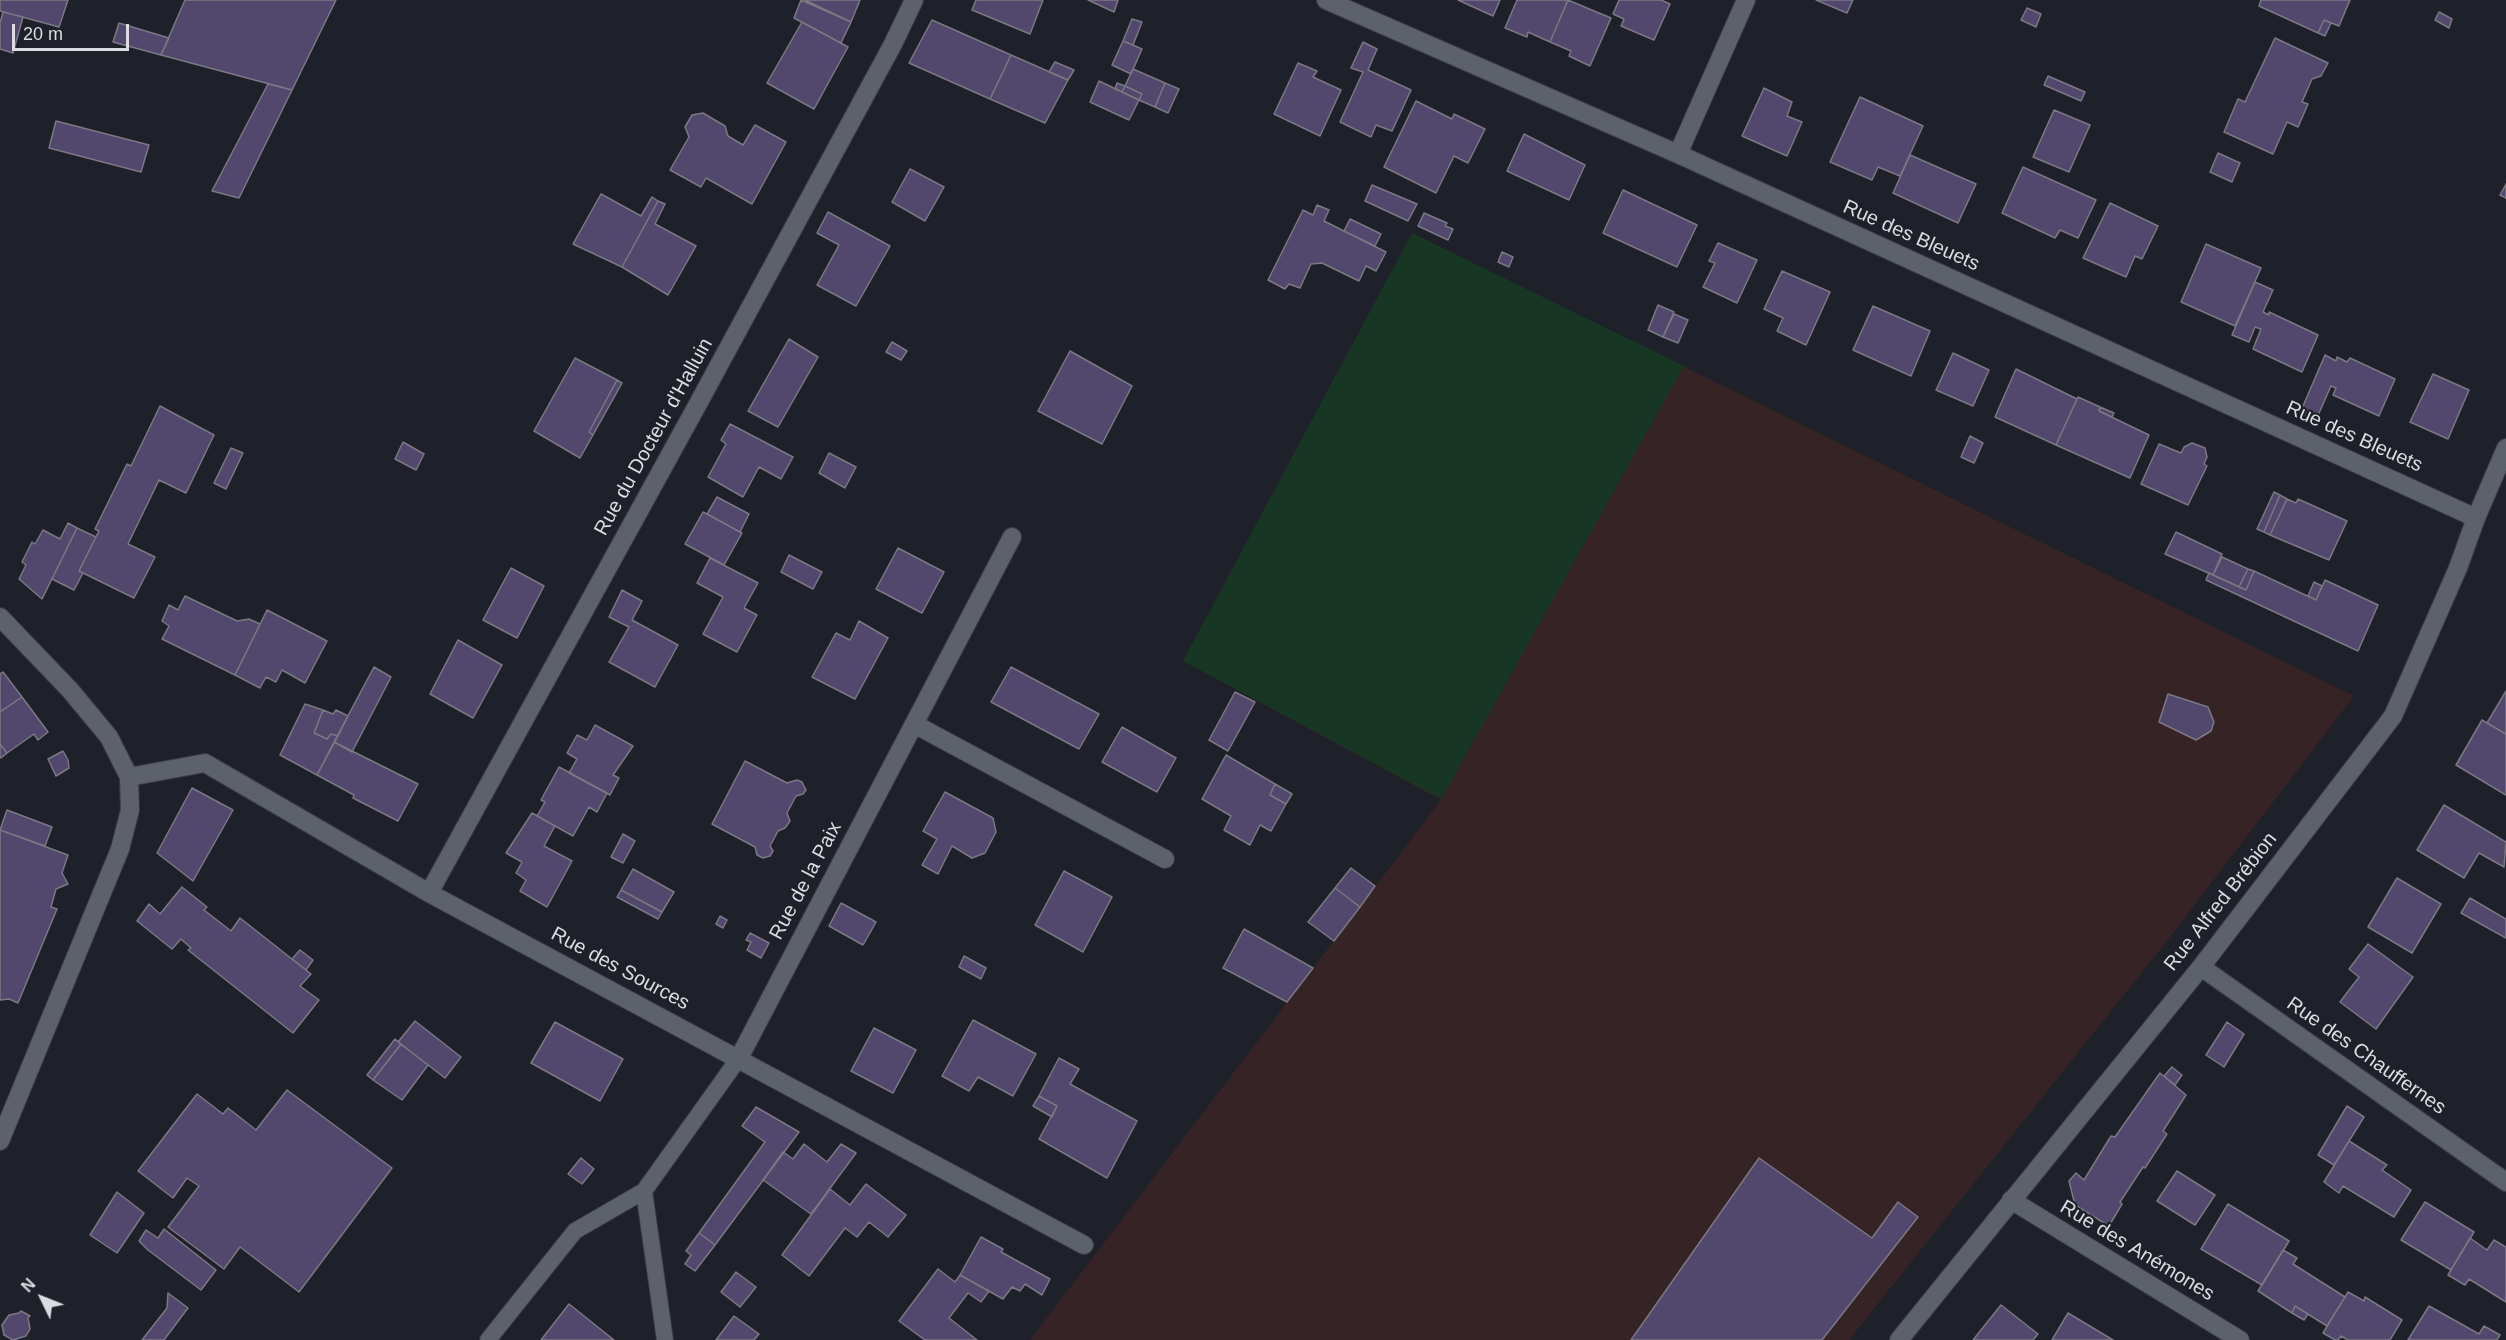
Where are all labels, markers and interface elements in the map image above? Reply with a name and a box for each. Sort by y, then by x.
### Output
scale bar [15,12,132,50]
text: 20 m [23,24,63,44]
street label: Rue des Bleuets [1839,195,1983,277]
street label: Rue du Docteur d'Halluin [590,334,718,540]
street label: Rue des Bleuets [2282,396,2426,478]
street label: Rue de la Paix [765,818,847,944]
street label: Rue Alfred Brébion [2160,828,2282,976]
street label: Rue des Sources [547,922,693,1016]
street label: Rue des Chauffernes [2282,992,2450,1120]
street label: Rue des Anémones [2056,1195,2218,1307]
north arrow [12,1268,72,1328]
text: N [18,1275,39,1295]

